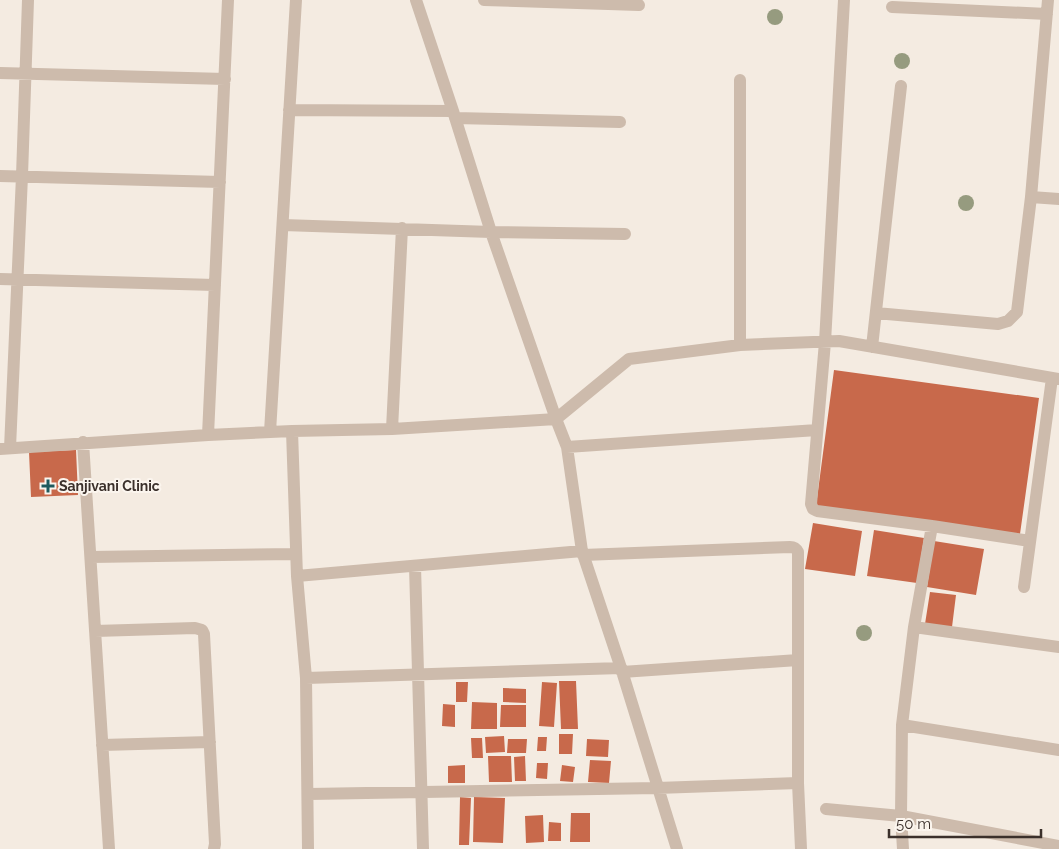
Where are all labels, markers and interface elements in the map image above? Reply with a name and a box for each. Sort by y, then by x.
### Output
place label: Sanjivani Clinic [59,478,160,494]
marker: Sanjivani Clinic [41,479,55,493]
scale bar [889,806,1042,838]
text: 50 m [896,815,931,833]

